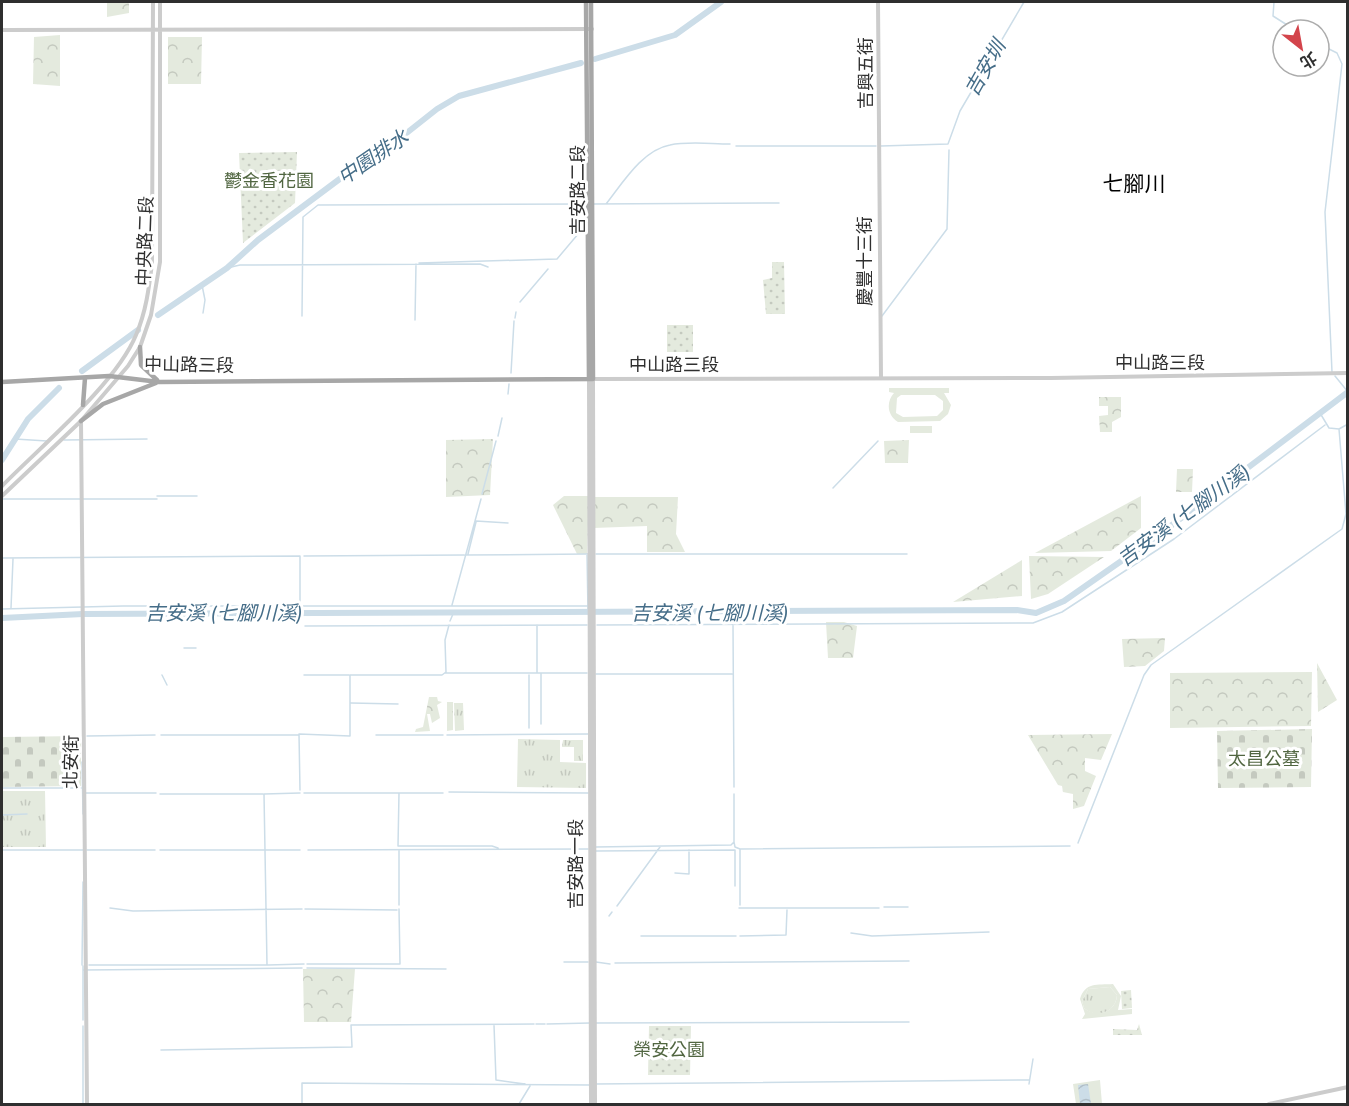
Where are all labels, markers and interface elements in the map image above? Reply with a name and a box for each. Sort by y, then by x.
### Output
north arrow [1271,18,1331,78]
water label: 吉安圳 [959,33,1014,101]
street label: 吉興五街 [854,37,878,109]
text: 北 [1296,46,1321,74]
water label: 中園排水 [333,123,415,191]
street label: 吉安路二段 [566,145,590,235]
park label: 鬱金香花園 [224,169,314,193]
district label: 七腳川 [1103,170,1166,198]
street label: 中央路二段 [131,196,159,286]
street label: 慶豐十三街 [853,216,877,306]
street label: 中山路三段 [1115,351,1205,375]
street label: 中山路三段 [144,352,234,378]
street label: 中山路三段 [629,353,719,377]
water label: 吉安溪 (七腳川溪) [1113,458,1256,573]
water label: 吉安溪 (七腳川溪) [145,600,303,627]
water label: 吉安溪 (七腳川溪) [631,600,789,627]
street label: 北安街 [59,735,83,789]
park label: 太昌公墓 [1228,747,1300,771]
street label: 吉安路一段 [564,819,588,909]
park label: 榮安公園 [633,1038,705,1062]

